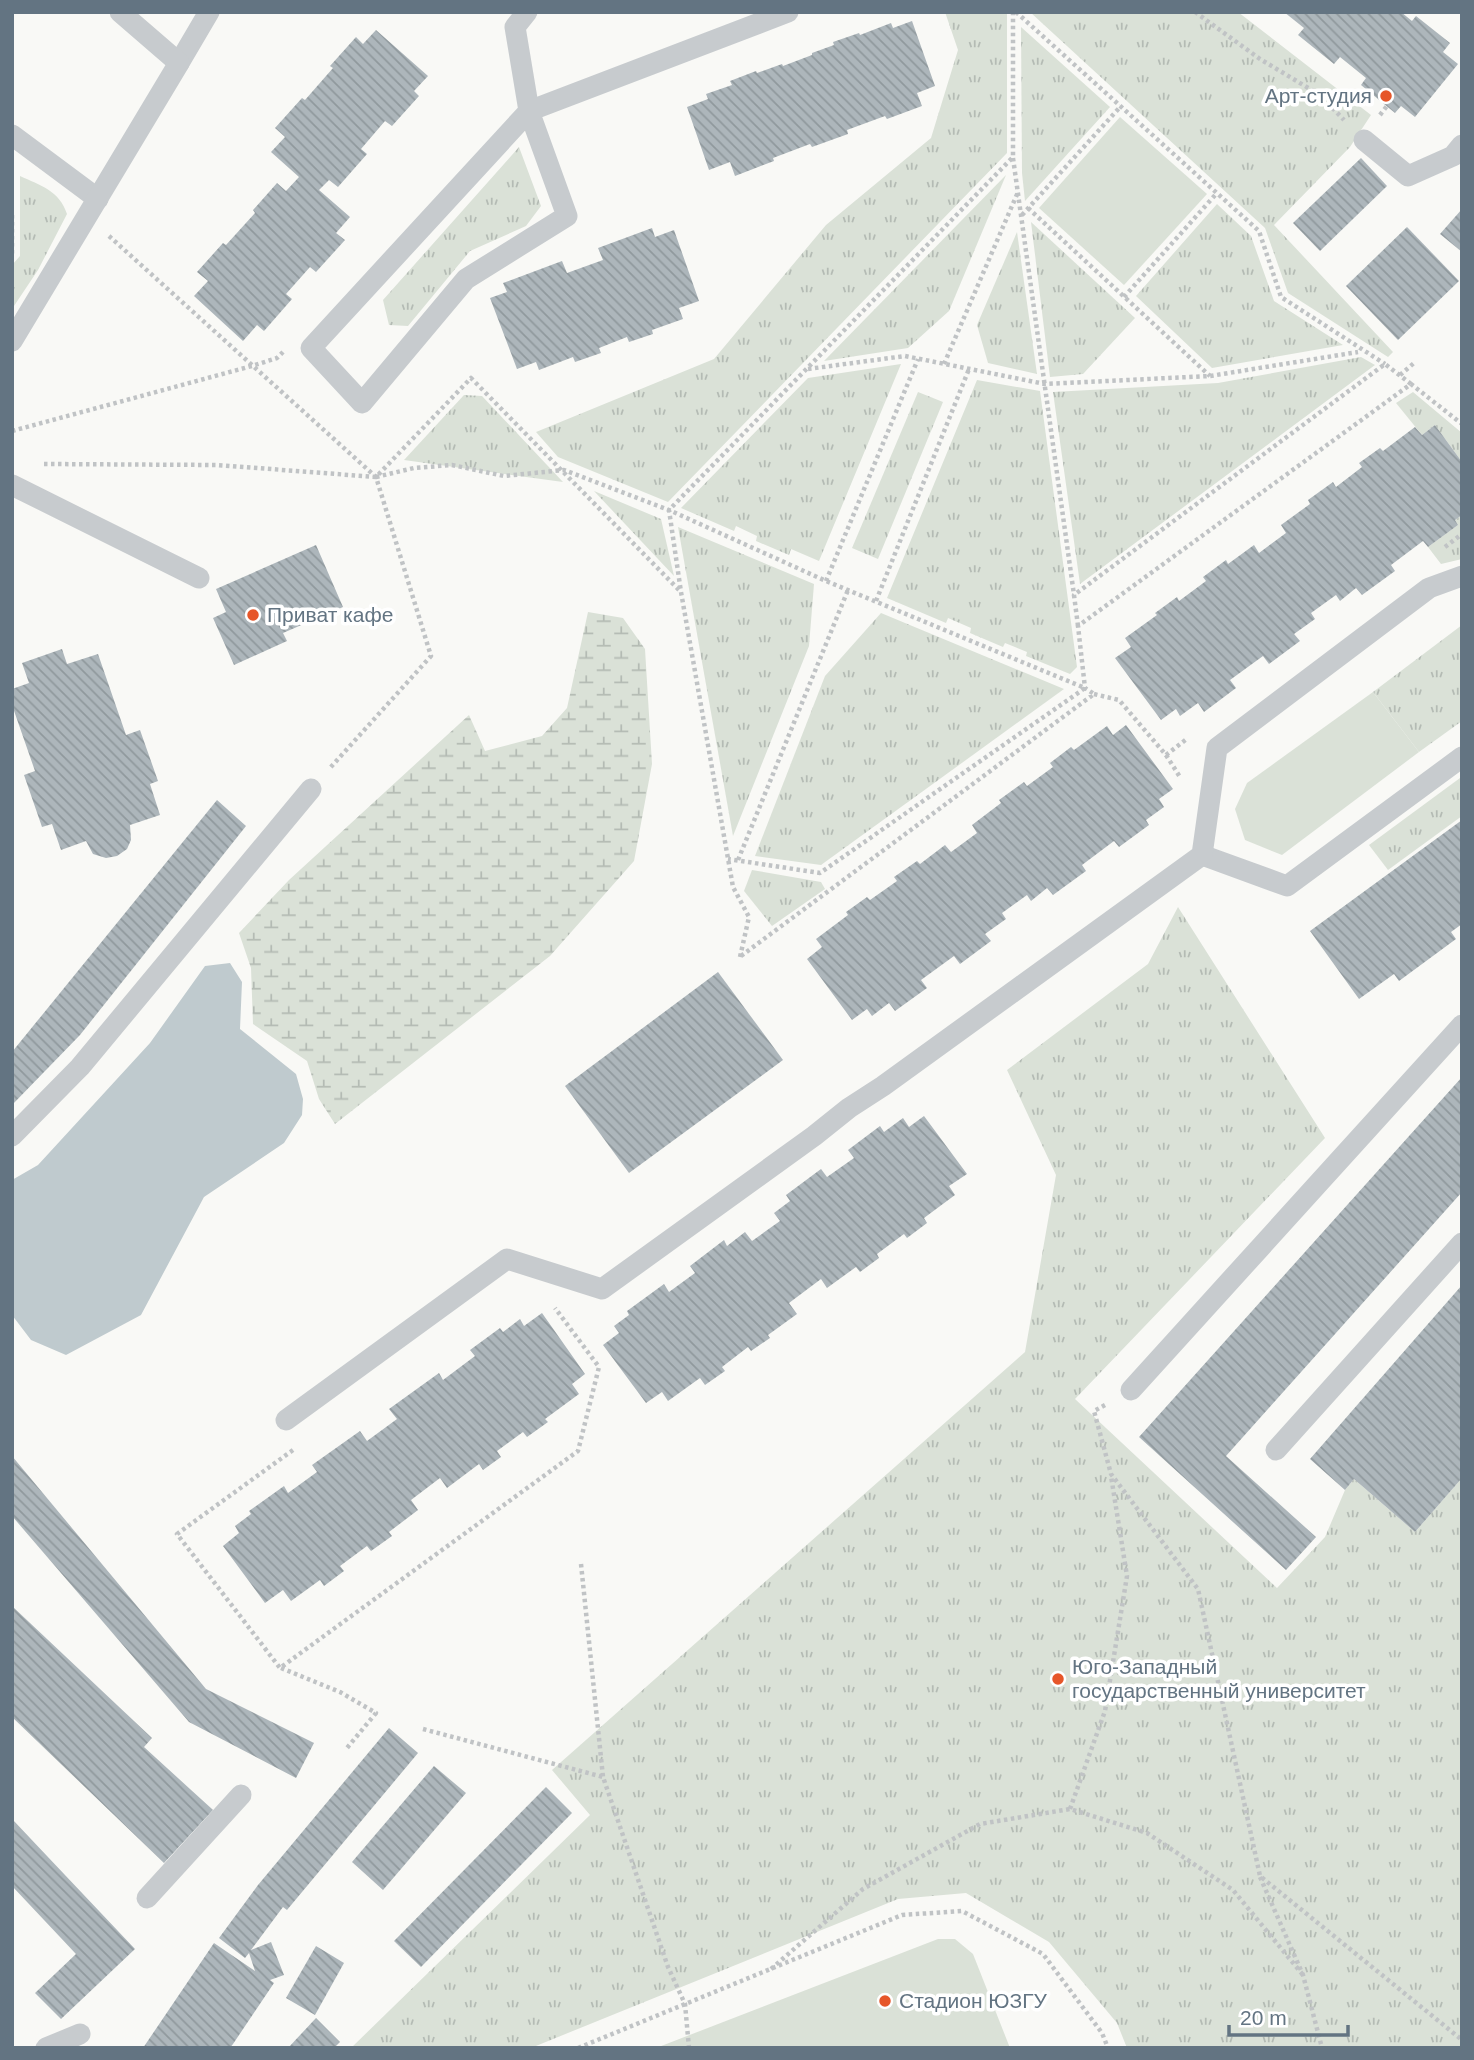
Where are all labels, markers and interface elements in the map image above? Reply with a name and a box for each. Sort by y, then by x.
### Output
place label: Арт-студия [1265,84,1372,107]
marker: Арт-студия [1378,88,1394,104]
place label: Приват кафе [267,603,393,626]
marker: Приват кафе [245,607,261,623]
place label: Юго-Западный государственный университет [1072,1655,1366,1702]
marker: Юго-Западный государственный университет [1050,1671,1066,1687]
place label: Стадион ЮЗГУ [899,1989,1048,2012]
marker: Стадион ЮЗГУ [877,1993,893,2009]
scale bar [1229,1994,1348,2038]
text: 20 m [1240,2006,1287,2029]

